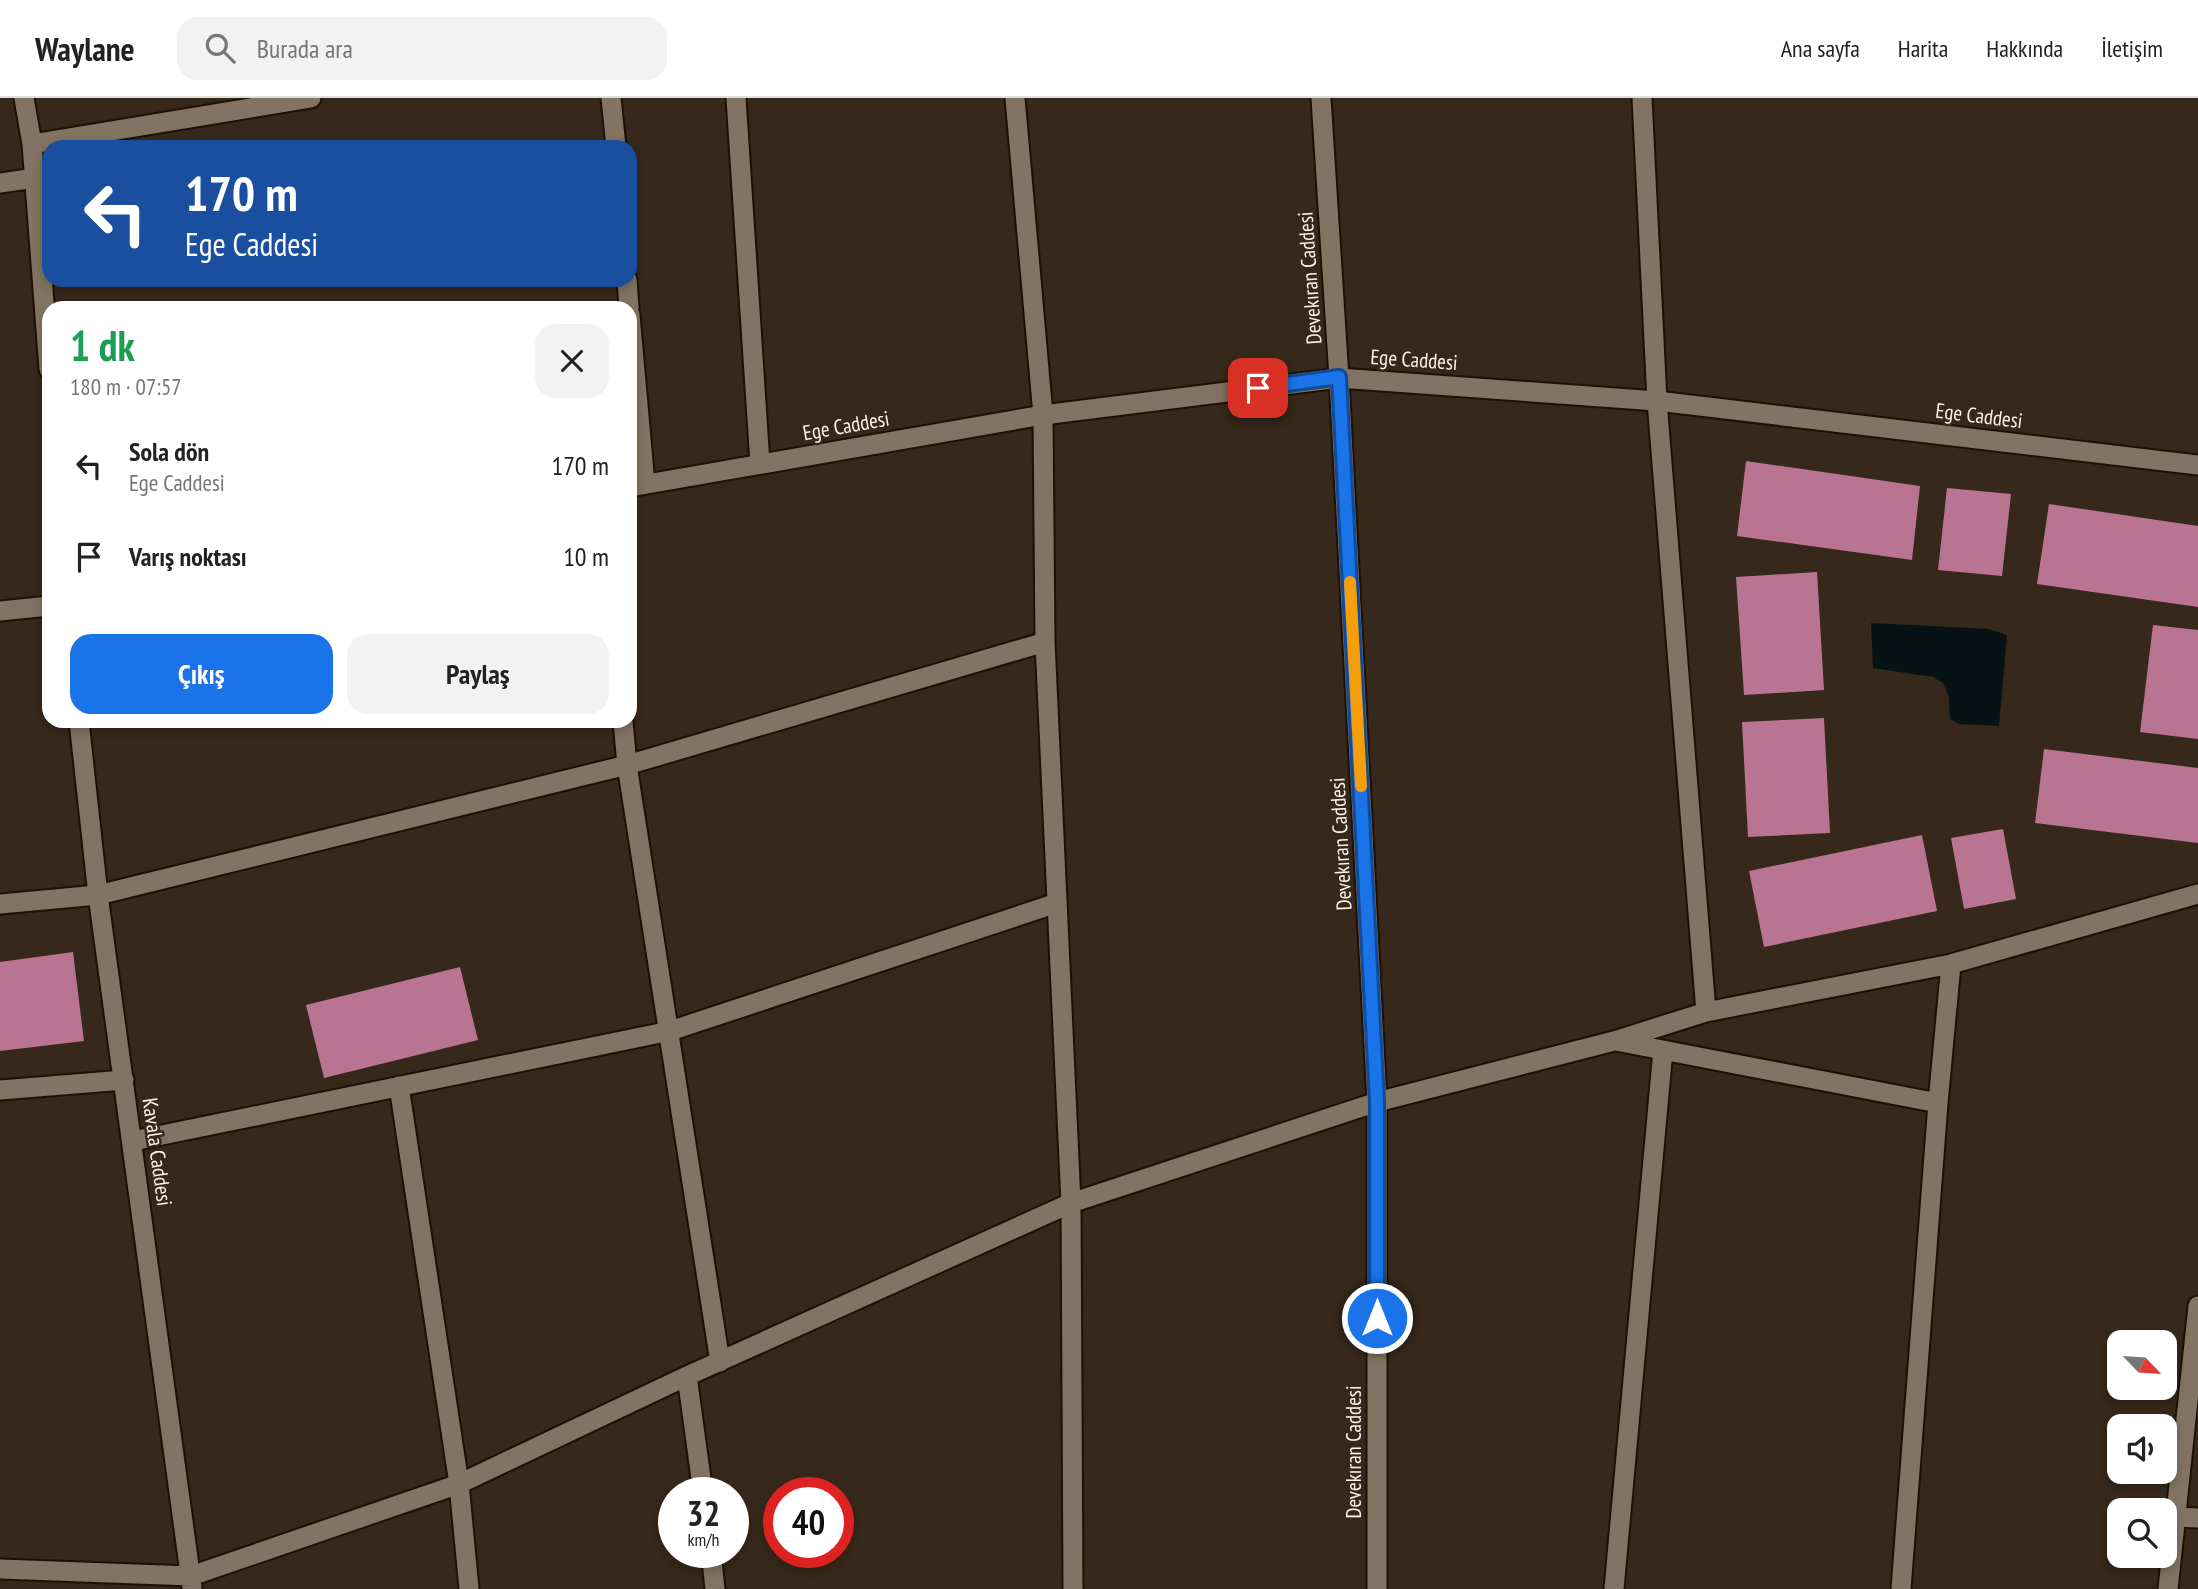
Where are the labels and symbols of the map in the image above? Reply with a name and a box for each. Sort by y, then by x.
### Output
street label: Devekıran Caddesi [1291,211,1328,345]
street label: Ege Caddesi [1369,343,1459,376]
pin [1228,358,1288,418]
street label: Ege Caddesi [1934,397,2024,434]
street label: Ege Caddesi [800,405,891,446]
street label: Devekıran Caddesi [1324,777,1357,911]
street label: Kavala Caddesi [137,1096,178,1208]
position arrow [1340,1281,1414,1355]
north arrow [2107,1330,2177,1400]
street label: Devekıran Caddesi [1340,1386,1367,1518]
speed limit sign: 40 [763,1477,854,1568]

